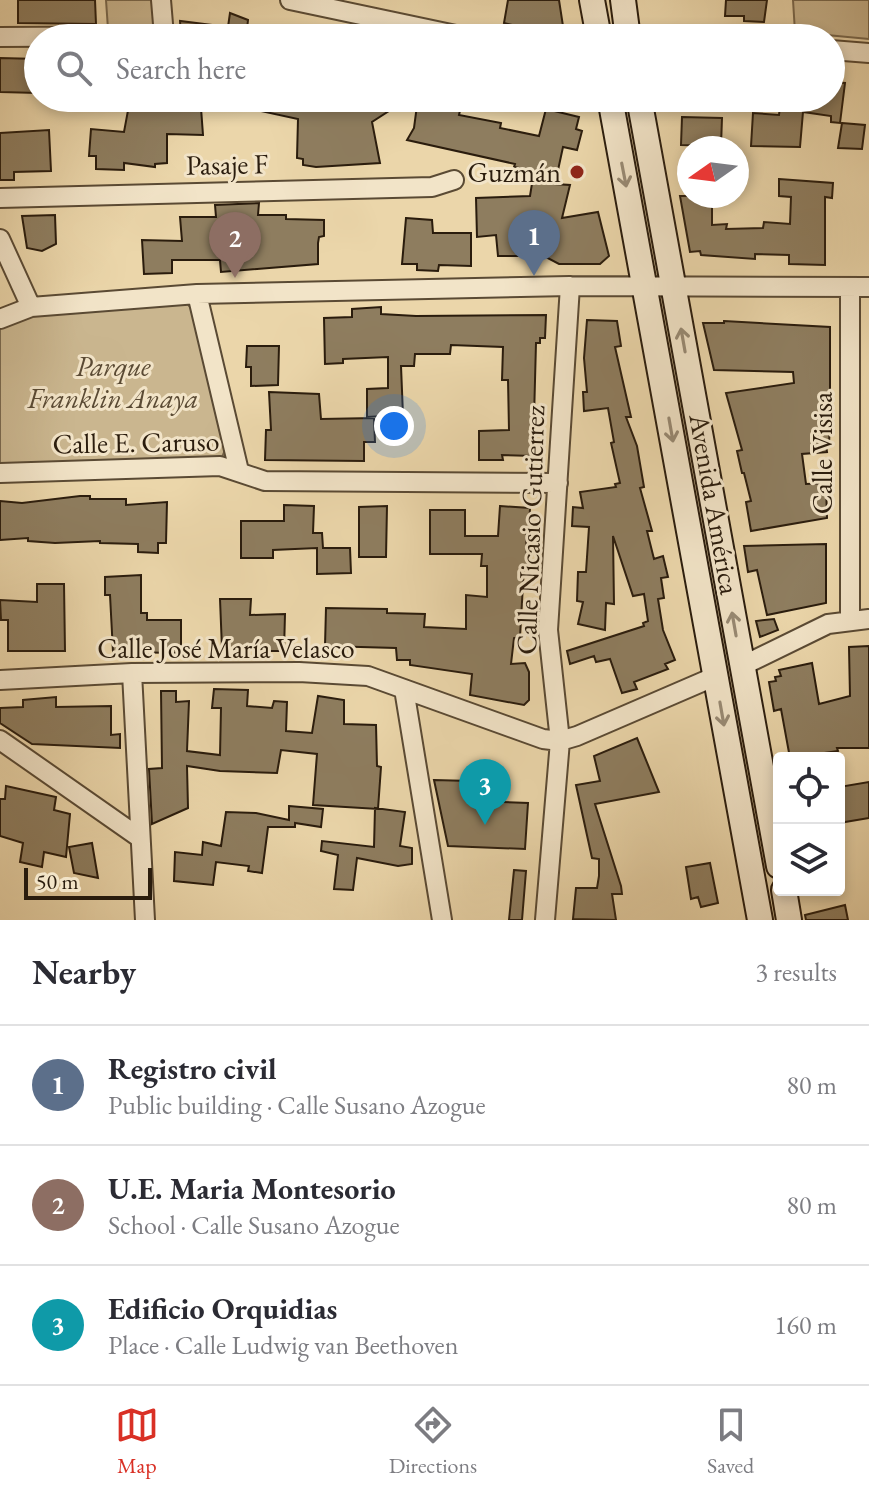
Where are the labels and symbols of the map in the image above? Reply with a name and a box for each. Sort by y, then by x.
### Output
north arrow [677,136,749,208]
street label: Pasaje F [186,145,268,183]
place label: Guzmán [468,154,561,190]
one-way arrow [618,161,633,187]
marker: Guzmán [568,163,586,181]
pin: 1 [508,210,560,276]
pin: 2 [209,212,261,278]
one-way arrow [675,328,690,354]
park label: Parque Franklin Anaya [27,348,198,416]
street label: Calle Visisa [804,391,840,514]
street label: Calle Nicasio Gutierrez [508,404,552,655]
your location [374,406,414,446]
street label: Avenida América [681,410,749,598]
one-way arrow [665,417,680,443]
street label: Calle E. Caruso [52,423,220,461]
one-way arrow [726,612,741,637]
street label: Calle José María Velasco [97,630,355,666]
one-way arrow [716,701,731,726]
pin: 3 [459,759,511,825]
scale bar [24,864,152,900]

